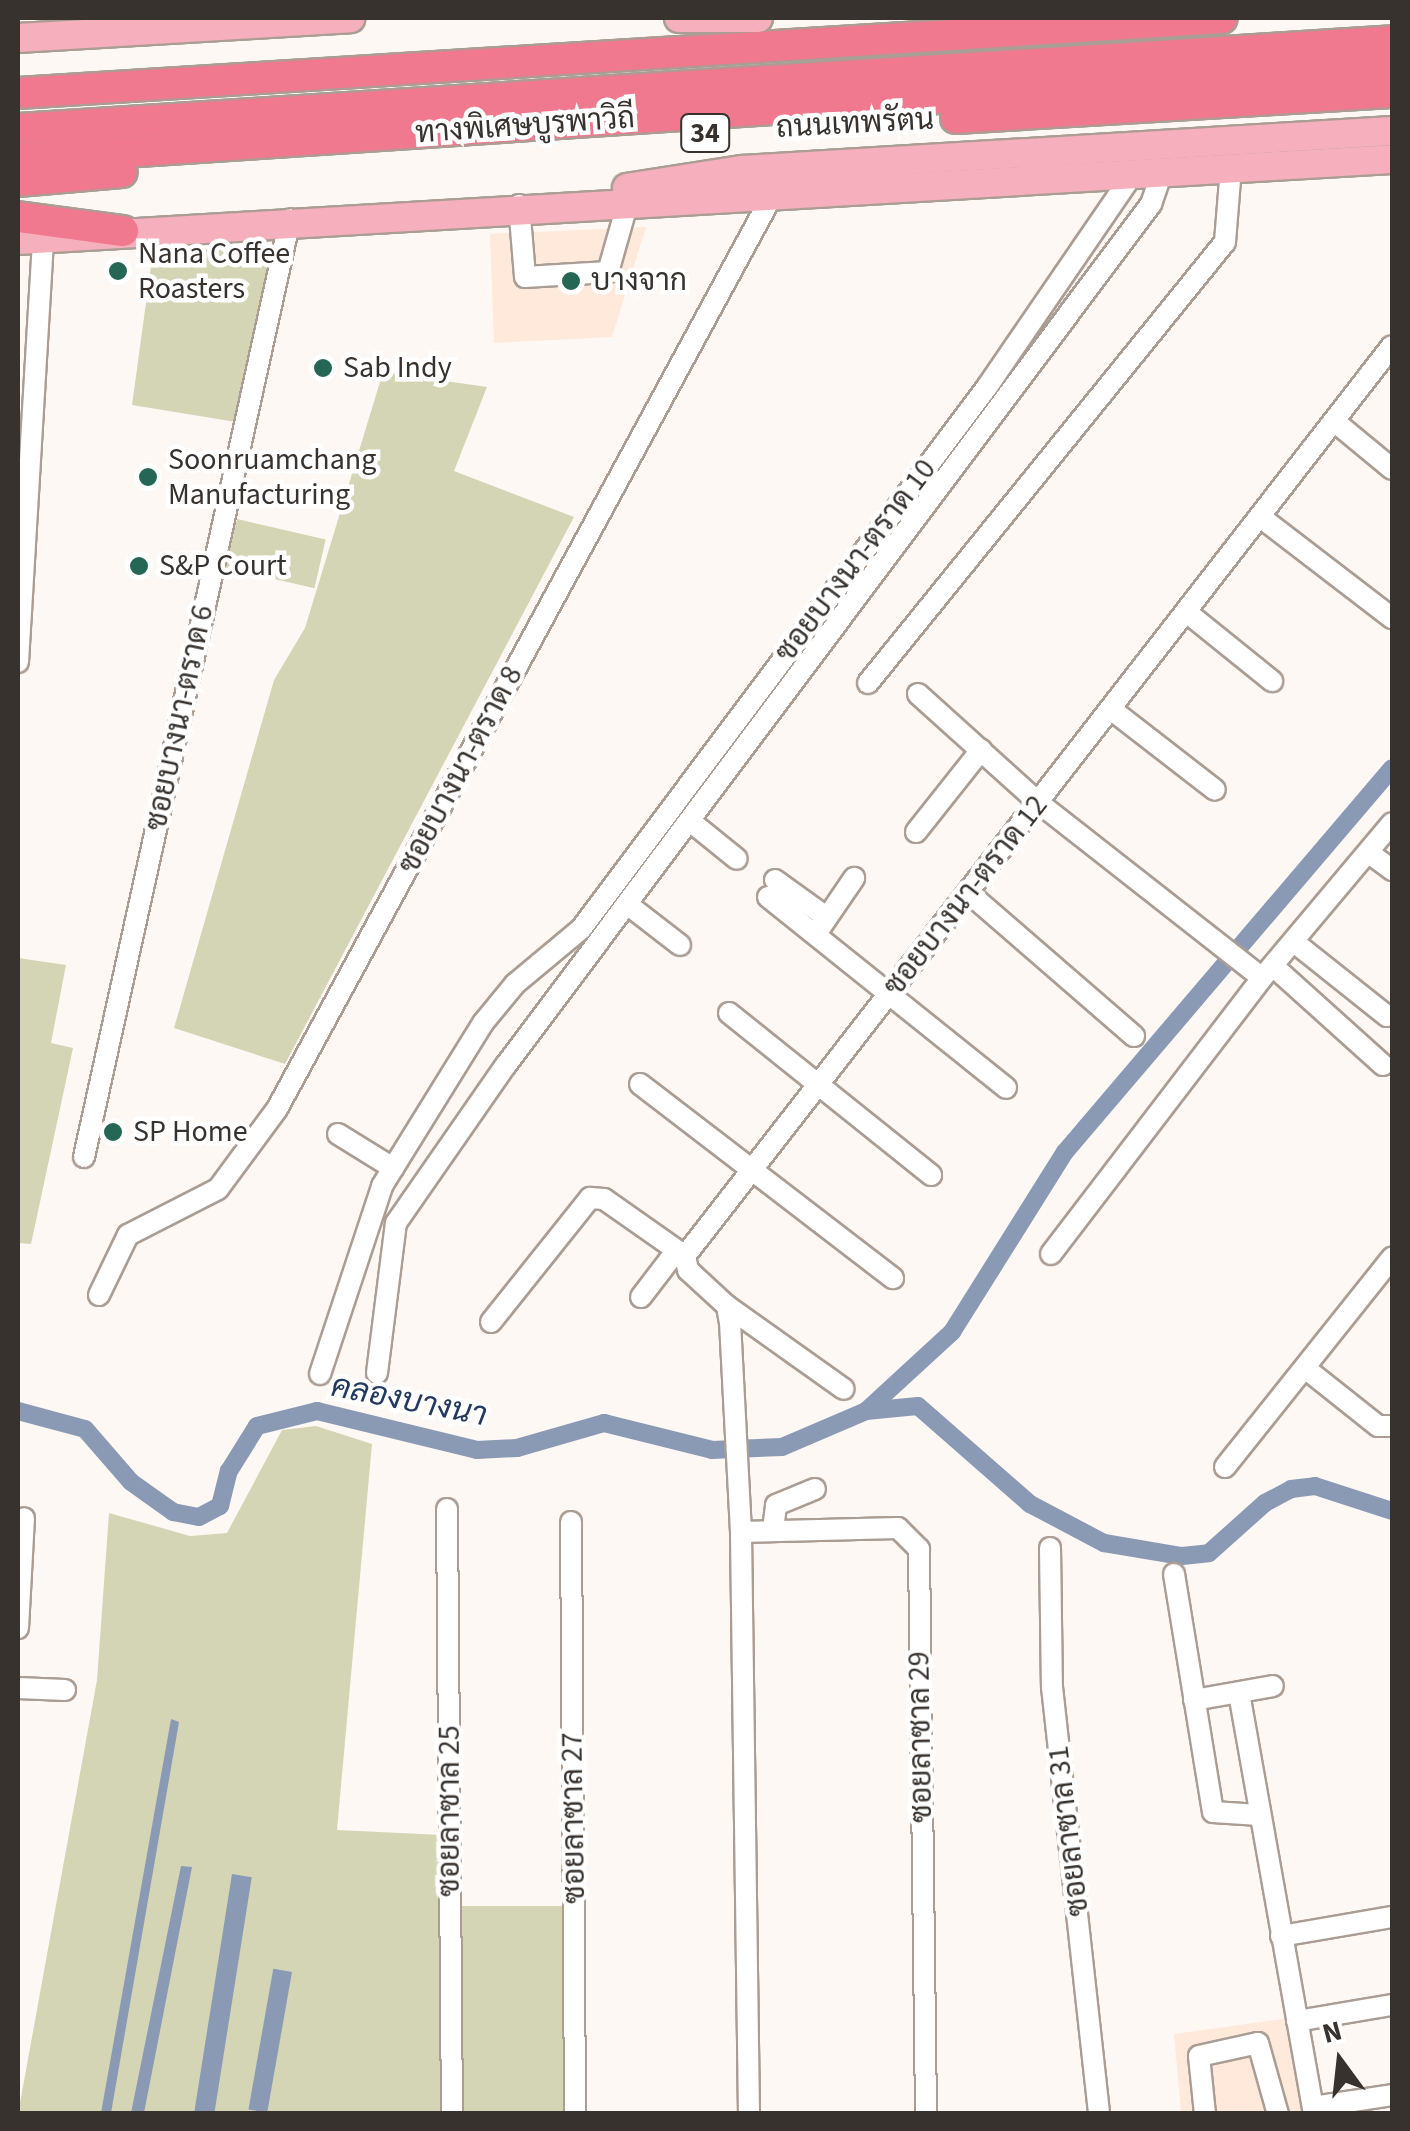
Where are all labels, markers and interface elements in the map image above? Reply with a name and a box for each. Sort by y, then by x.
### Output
street label: ทางพิเศษบูรพาวิถี [414,100,636,152]
street label: ถนนเทพรัตน [775,102,935,146]
road number: 34 [680,110,730,156]
place label: Nana Coffee Roasters [138,236,290,306]
marker: Nana Coffee Roasters [107,260,129,282]
place label: บางจาก [591,263,687,299]
marker: บางจาก [560,270,582,292]
place label: Sab Indy [343,350,452,386]
marker: Sab Indy [312,357,334,379]
place label: Soonruamchang Manufacturing [168,442,376,512]
street label: ซอยบางนา-ตราด 10 [768,452,944,670]
marker: Soonruamchang Manufacturing [137,466,159,488]
place label: S&P Court [159,548,287,584]
marker: S&P Court [128,555,150,577]
street label: ซอยบางนา-ตราด 6 [139,602,221,834]
street label: ซอยบางนา-ตราด 8 [391,660,531,880]
street label: ซอยบางนา-ตราด 12 [877,789,1055,1003]
place label: SP Home [133,1114,248,1150]
marker: SP Home [102,1121,124,1143]
water label: คลองบางนา [328,1367,490,1435]
street label: ซอยลาซาล 29 [902,1651,940,1823]
street label: ซอยลาซาล 25 [432,1725,468,1897]
street label: ซอยลาซาล 27 [555,1732,593,1904]
street label: ซอยลาซาล 31 [1041,1744,1097,1918]
text: N [1318,2010,1346,2054]
north arrow [1290,2011,1390,2111]

